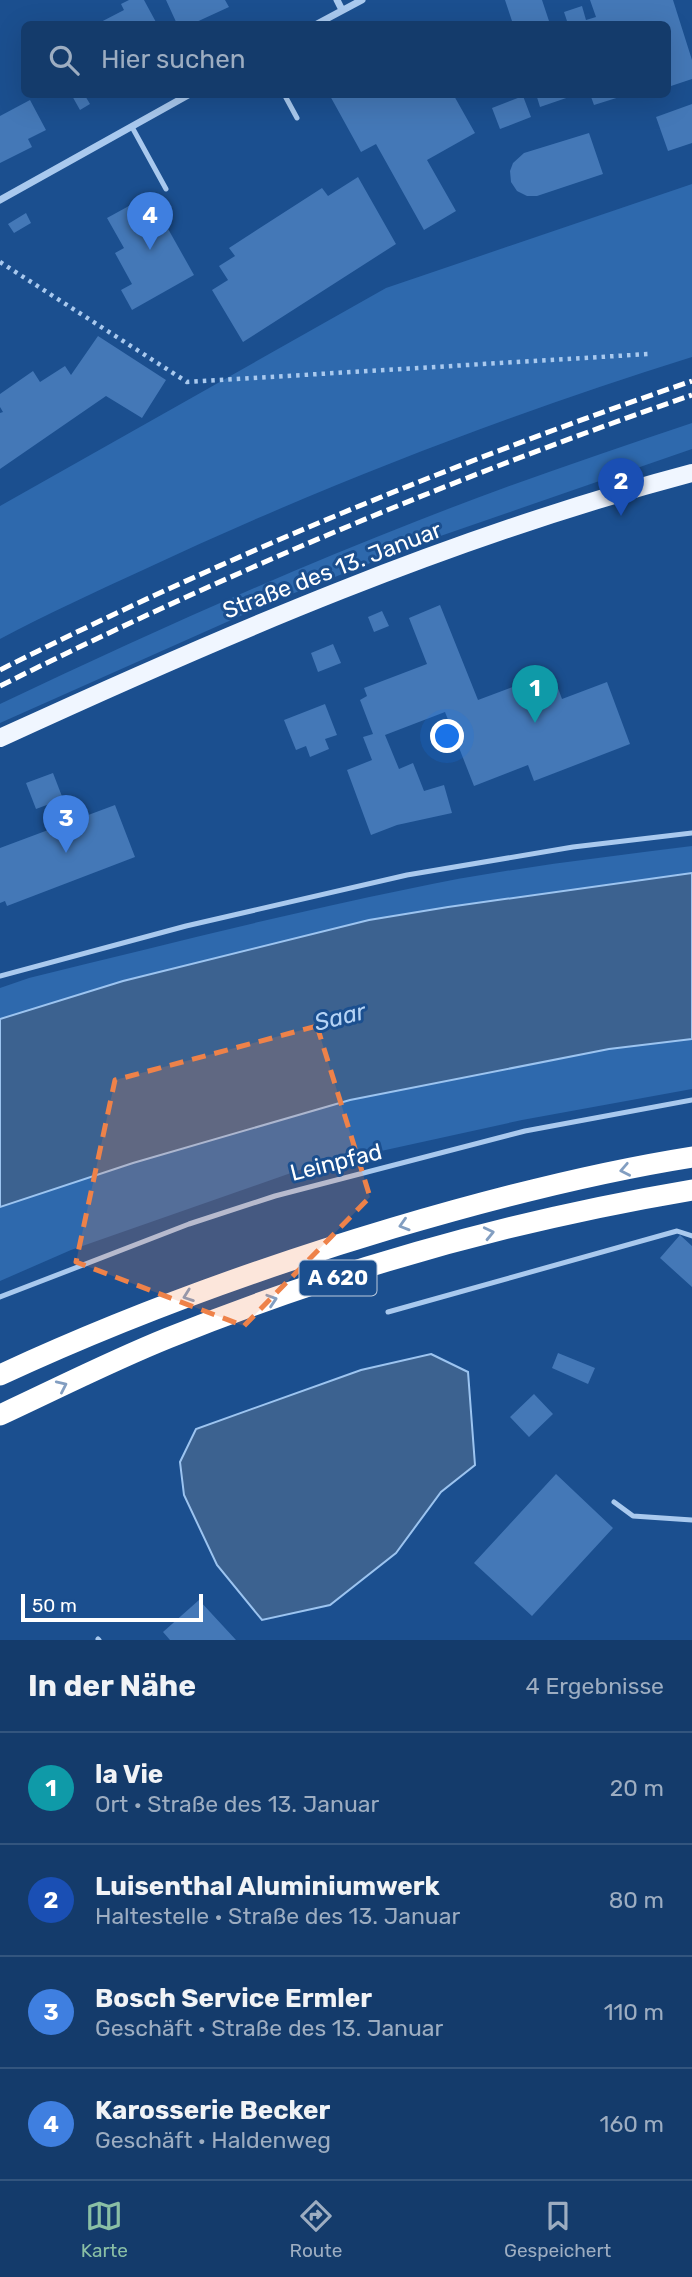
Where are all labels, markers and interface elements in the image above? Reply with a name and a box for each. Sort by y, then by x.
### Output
search box [21,21,671,98]
icon: search [45,41,83,79]
text: Hier suchen [101,44,246,75]
pin: 4 [127,192,173,250]
pin: 2 [598,458,644,516]
street label: Straße des 13. Januar [219,515,446,625]
pin: 1 [512,665,558,723]
your location [430,719,464,753]
pin: 3 [43,795,89,853]
water label: Saar [311,997,370,1037]
street label: Leinpfad [287,1137,385,1187]
one-way arrow [619,1162,631,1177]
one-way arrow [399,1216,411,1231]
one-way arrow [483,1227,495,1241]
road number: A 620 [300,1260,376,1296]
one-way arrow [183,1288,195,1302]
one-way arrow [265,1294,278,1308]
one-way arrow [55,1380,67,1394]
scale bar [21,1591,203,1623]
text: 50 m [32,1594,77,1617]
text: In der Nähe [28,1668,196,1704]
text: 4 Ergebnisse [526,1672,664,1700]
text: la Vie [95,1759,163,1790]
text: 1 [45,1774,57,1802]
text: 20 m [610,1774,664,1802]
text: Ort · Straße des 13. Januar [95,1790,379,1818]
text: Luisenthal Aluminiumwerk [95,1871,440,1902]
text: 2 [44,1886,58,1914]
text: 80 m [609,1886,664,1914]
text: Haltestelle · Straße des 13. Januar [95,1902,460,1930]
text: Bosch Service Ermler [95,1983,372,2014]
text: 3 [43,1998,59,2026]
text: 110 m [604,1998,664,2026]
text: Geschäft · Straße des 13. Januar [95,2014,443,2042]
text: Karosserie Becker [95,2095,330,2126]
text: 4 [43,2110,59,2138]
text: 160 m [600,2110,664,2138]
text: Geschäft · Haldenweg [95,2126,331,2154]
tab: Karte [81,2197,128,2262]
tab: Route [290,2197,342,2262]
tab: Gespeichert [504,2197,611,2262]

